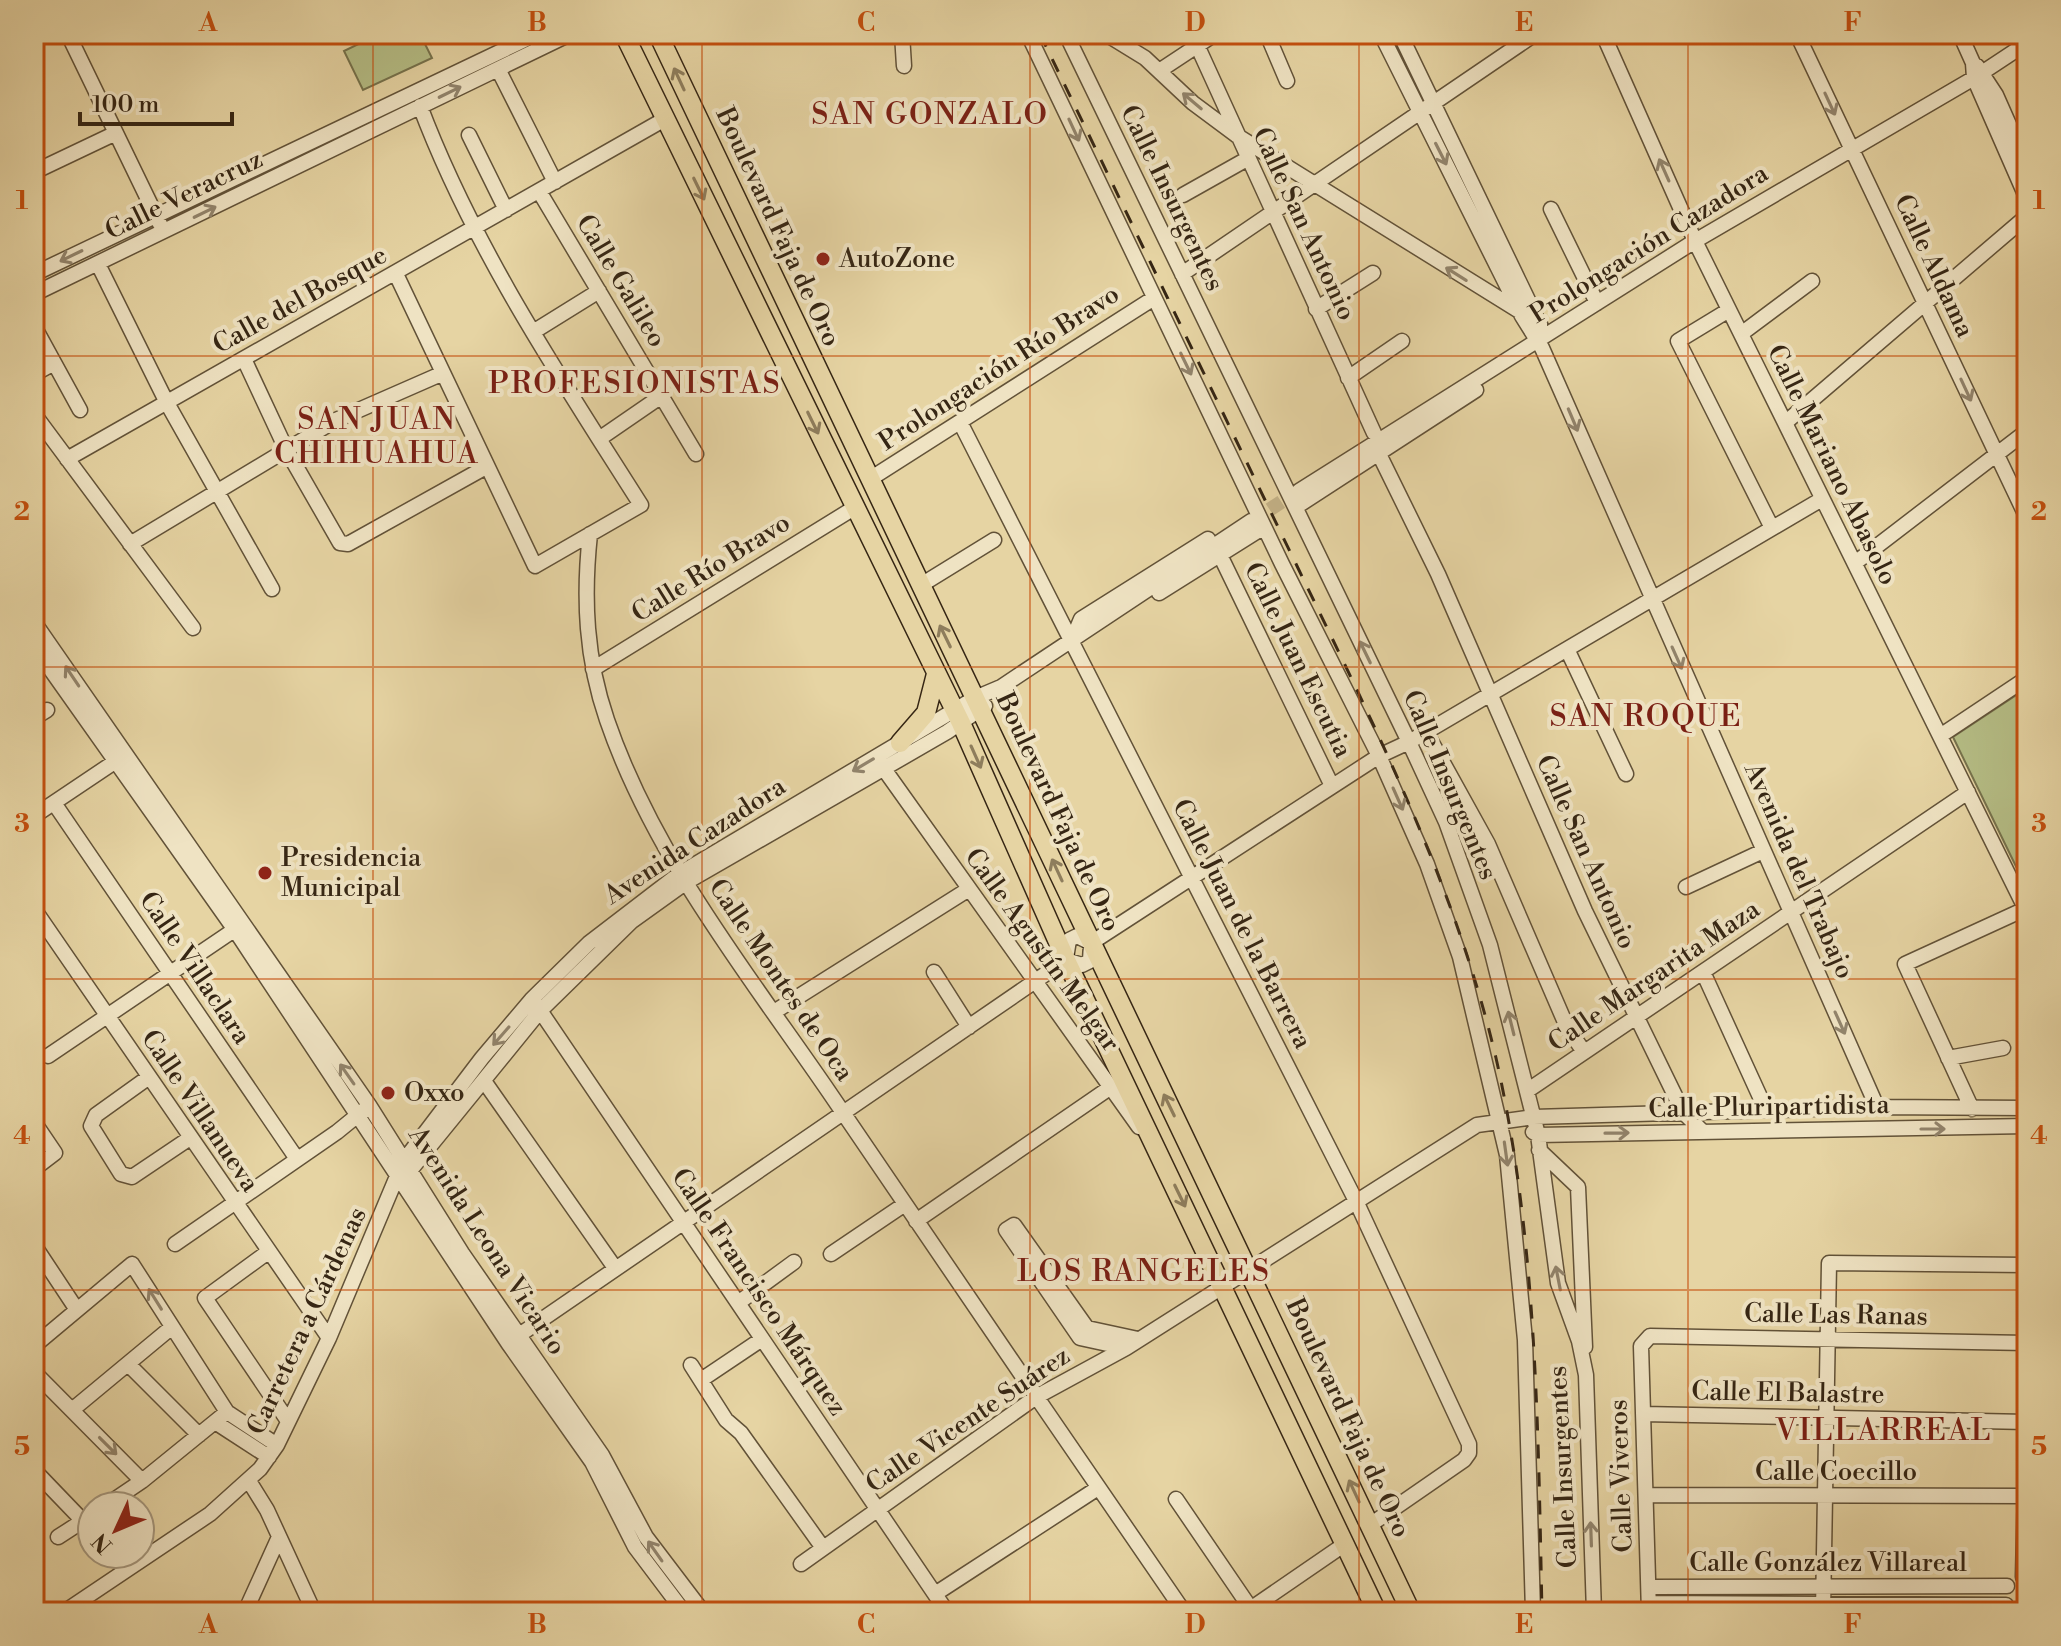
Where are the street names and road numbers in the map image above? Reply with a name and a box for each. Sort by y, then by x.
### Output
street label: Calle Insurgentes [1113,100,1231,296]
street label: Boulevard Faja de Oro [708,101,847,352]
street label: Calle San Antonio [1245,122,1363,326]
street label: Calle Veracruz [100,143,268,247]
street label: Prolongación Cazadora [1524,157,1775,330]
street label: Calle Aldama [1887,189,1981,343]
street label: Calle Galileo [569,209,673,353]
street label: Calle del Bosque [207,239,393,361]
street label: Prolongación Río Bravo [873,278,1125,458]
street label: Calle Mariano Abasolo [1760,340,1904,590]
street label: Calle Río Bravo [626,507,796,629]
street label: Calle Juan Escutia [1237,557,1359,764]
street label: Calle Insurgentes [1396,685,1504,885]
street label: Boulevard Faja de Oro [988,686,1127,937]
street label: Calle San Antonio [1529,750,1643,954]
street label: Avenida del Trabajo [1737,757,1861,984]
street label: Avenida Cazadora [597,770,792,912]
street label: Calle Juan de la Barrera [1165,794,1319,1055]
street label: Calle Agustín Melgar [957,842,1127,1058]
street label: Calle Montes de Oca [702,873,861,1088]
street label: Calle Villaclara [132,886,258,1051]
street label: Calle Margarita Maza [1542,893,1767,1059]
street label: Calle Villanueva [134,1024,266,1199]
street label: Calle Pluripartidista [1648,1089,1891,1125]
street label: Avenida Leona Vicario [401,1120,573,1361]
street label: Calle Francisco Márquez [664,1162,854,1422]
street label: Carretera a Cárdenas [240,1202,374,1440]
street label: Boulevard Faja de Oro [1278,1292,1417,1543]
street label: Calle Las Ranas [1744,1297,1928,1333]
street label: Calle Vicente Suárez [860,1340,1076,1500]
street label: Calle Insurgentes [1542,1365,1584,1569]
street label: Calle El Balastre [1691,1375,1885,1411]
street label: Calle Viveros [1602,1399,1640,1553]
street label: Calle Coecillo [1755,1456,1917,1488]
street label: Calle González Villareal [1689,1547,1967,1579]

